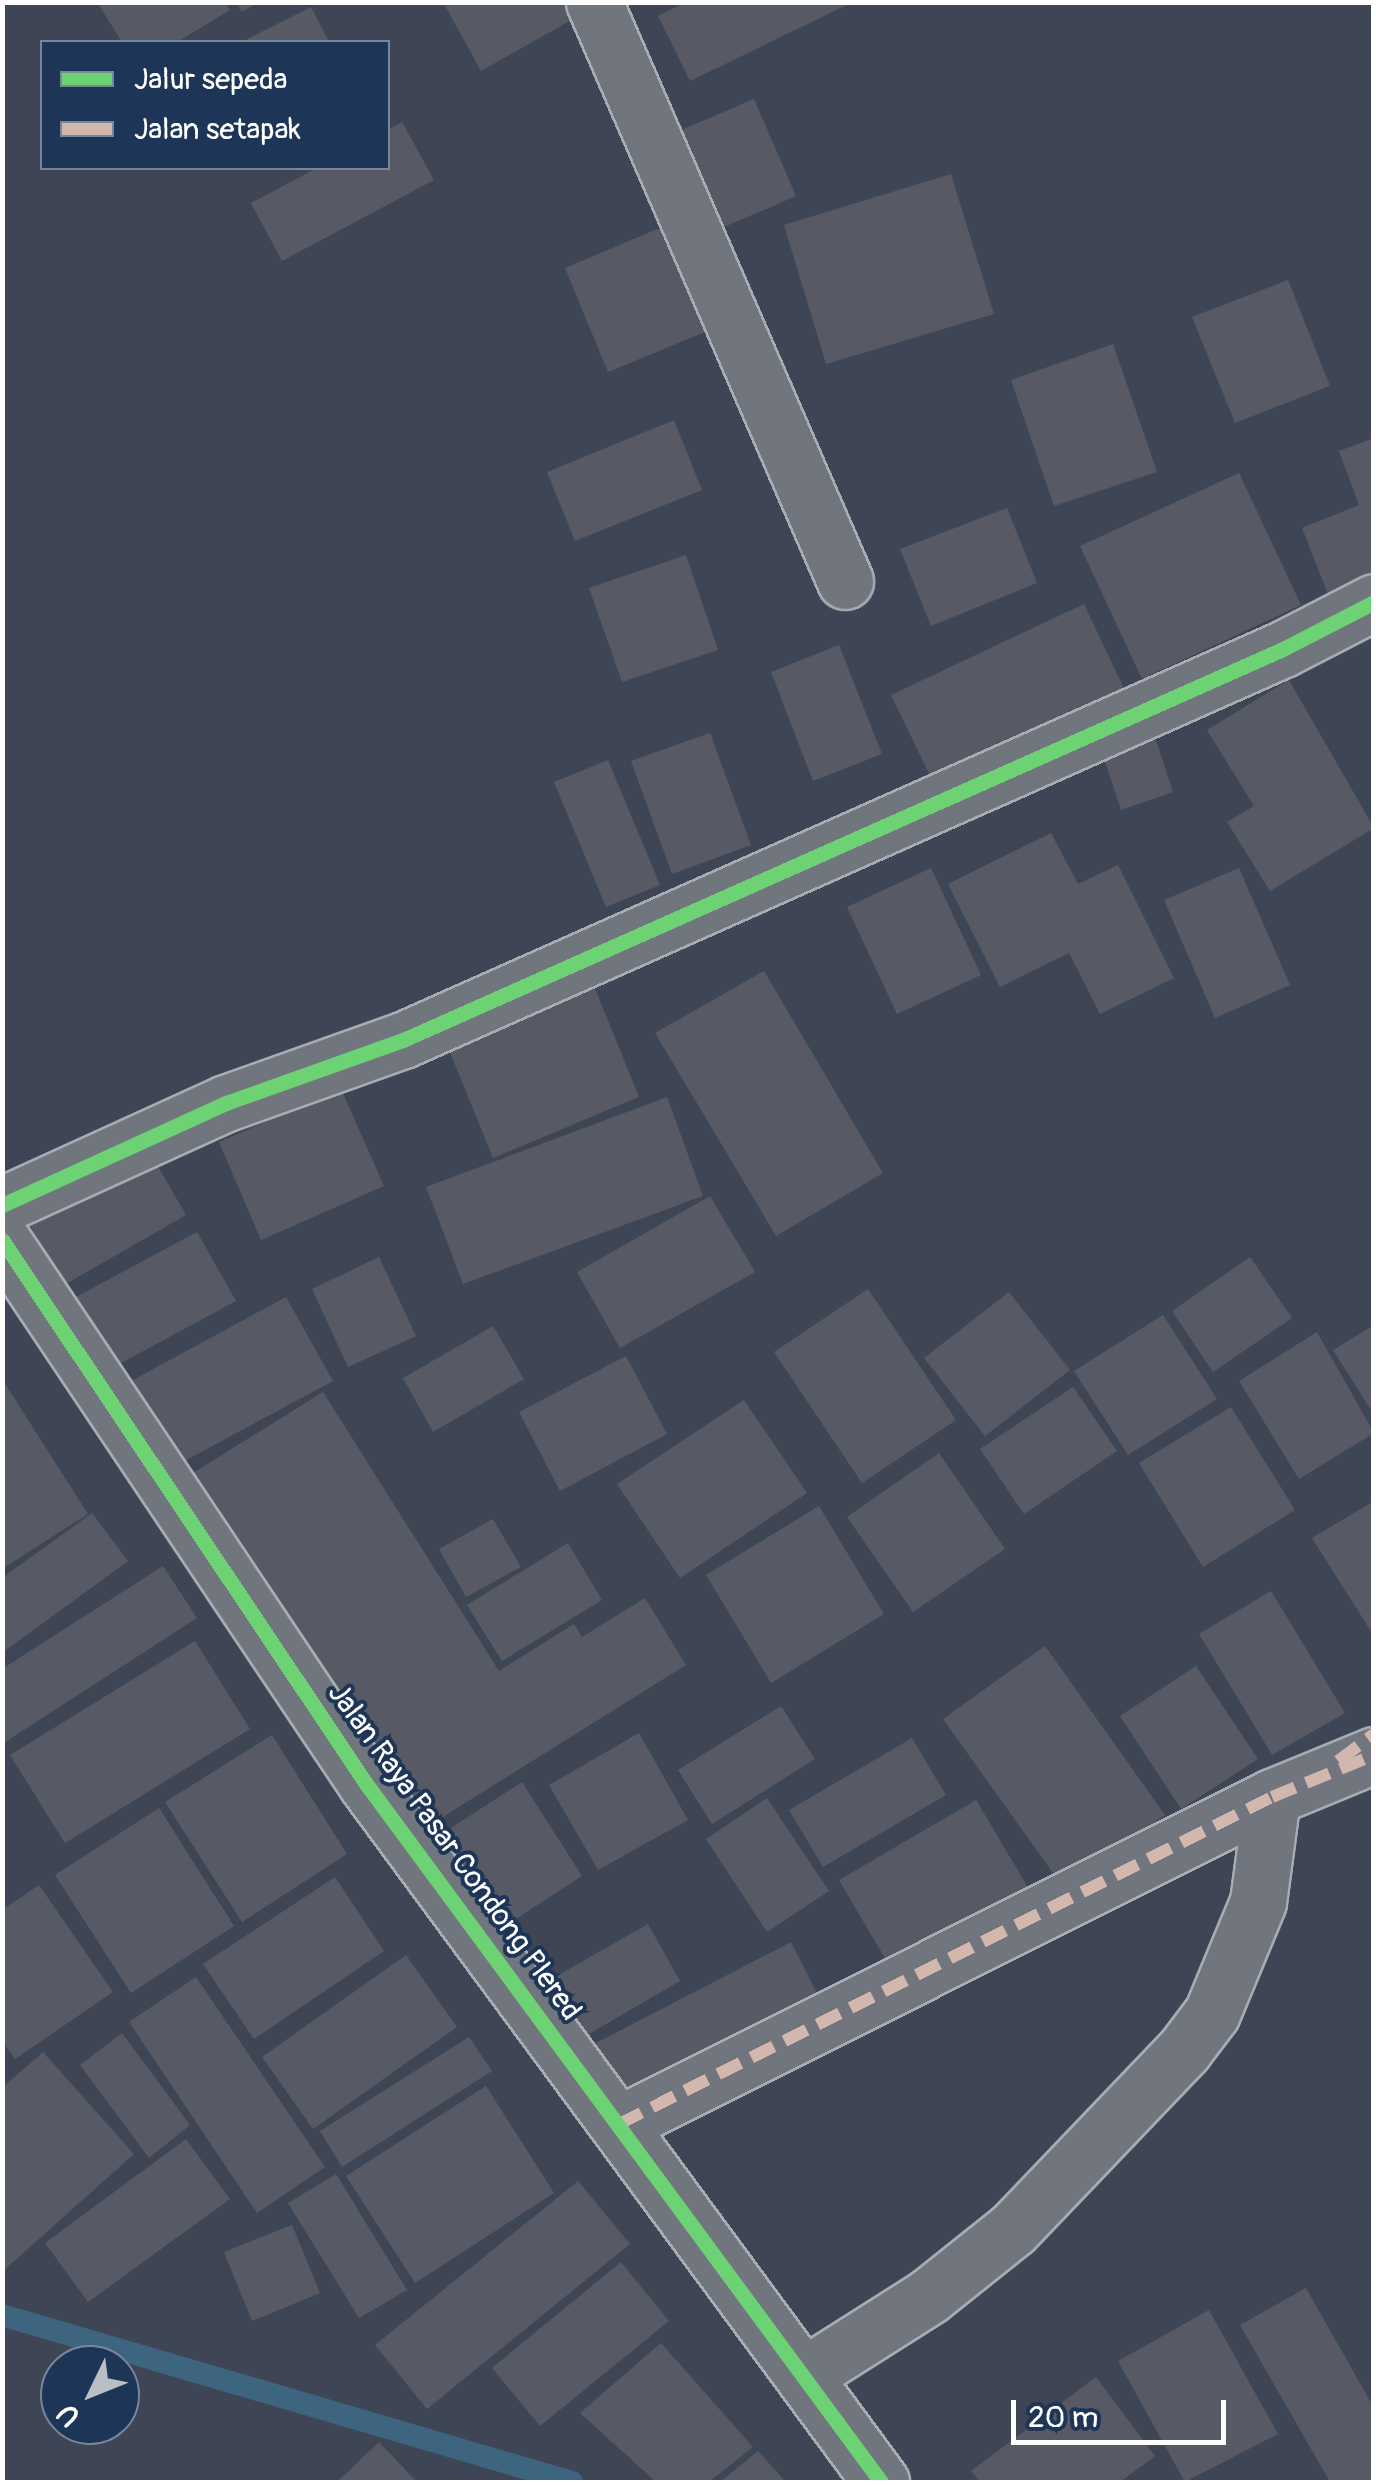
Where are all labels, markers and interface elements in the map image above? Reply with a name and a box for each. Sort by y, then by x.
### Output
legend [40,40,390,170]
text: Jalur sepeda [134,61,288,98]
text: Jalan setapak [134,111,301,148]
street label: Jalan Raya Pasar Condong Plered [319,1676,589,2028]
north arrow [40,2345,140,2445]
scale bar [1016,2380,1231,2442]
text: U [50,2396,88,2433]
text: 20 m [1028,2399,1098,2436]

